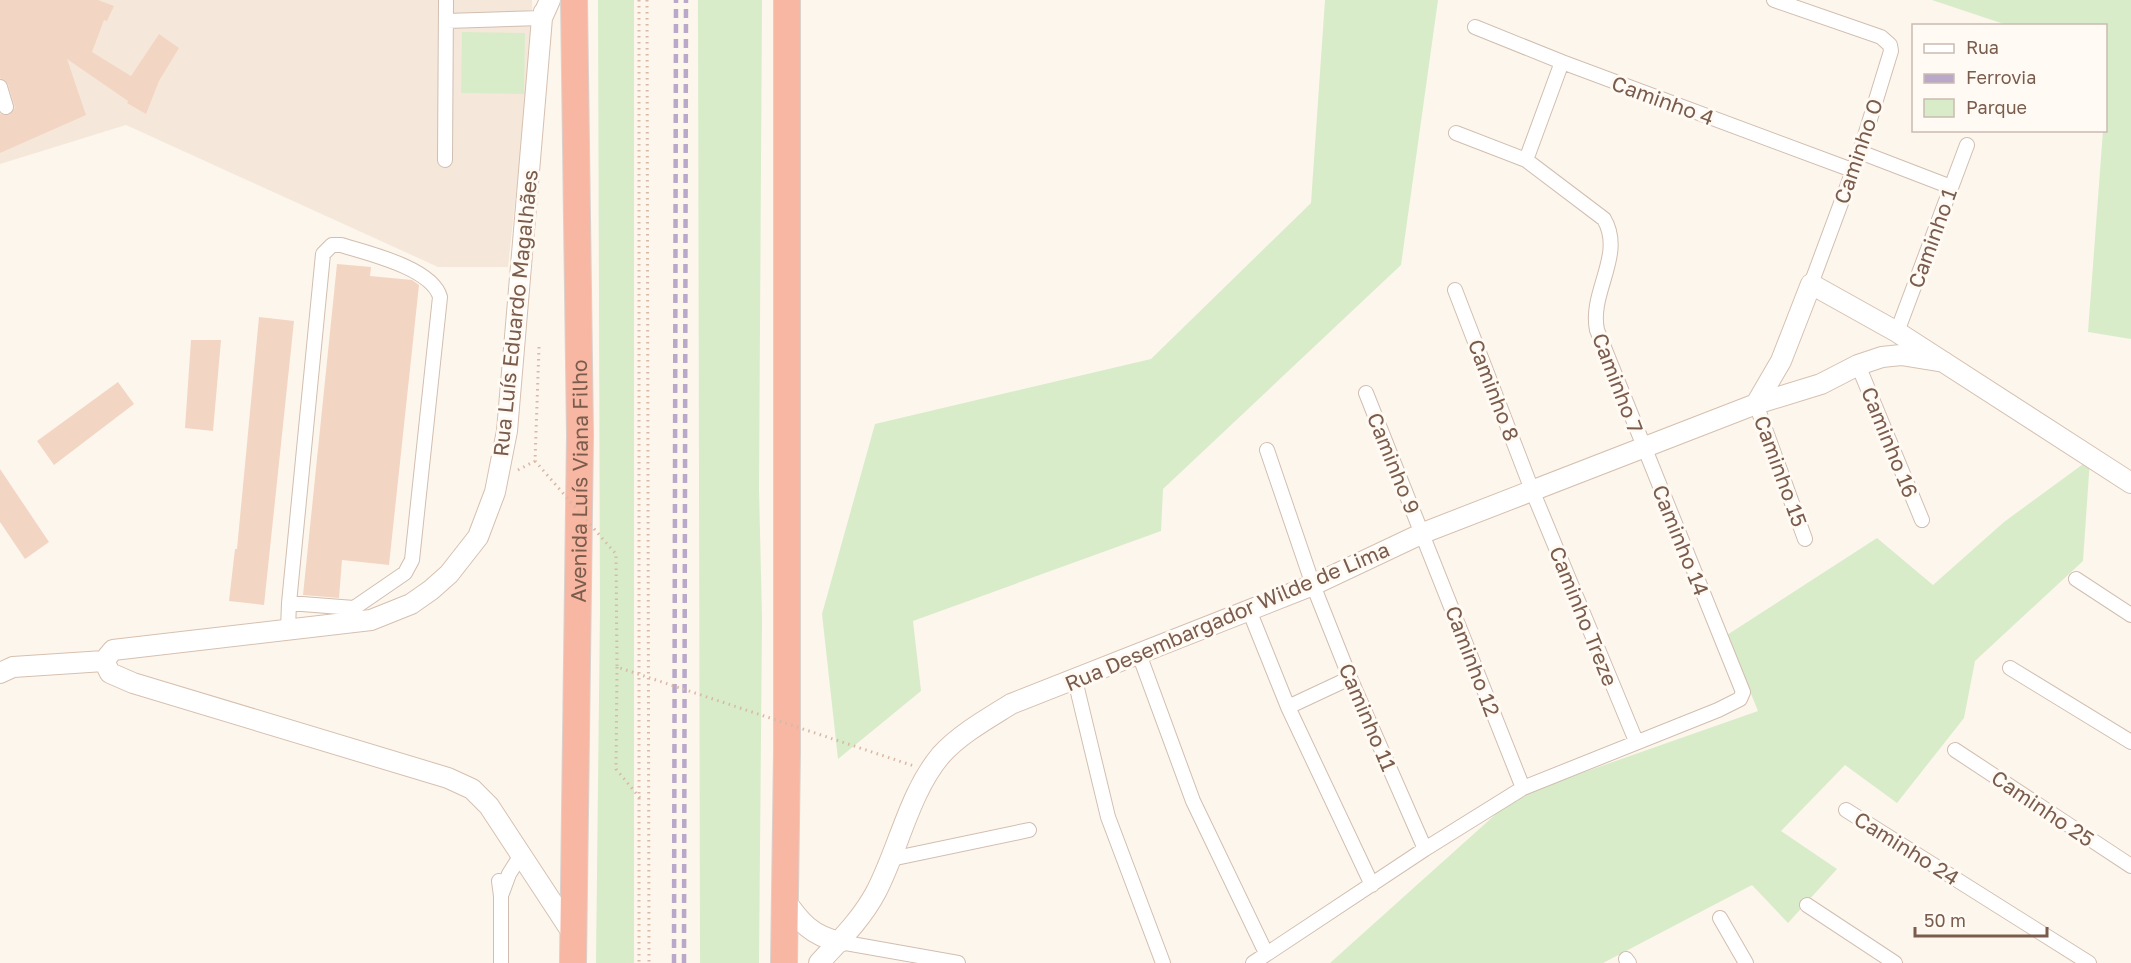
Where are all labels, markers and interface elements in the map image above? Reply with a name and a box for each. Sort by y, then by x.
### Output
legend [1912,24,2107,132]
text: Rua [1966,36,1999,58]
text: Ferrovia [1966,66,2036,88]
street label: Caminho 4 [1608,70,1718,130]
street label: Caminho O [1828,95,1888,207]
text: Parque [1966,96,2027,118]
street label: Rua Luís Eduardo Magalhães [487,168,543,458]
street label: Caminho 1 [1902,185,1962,291]
street label: Caminho 7 [1587,329,1649,437]
street label: Caminho 8 [1463,335,1525,445]
street label: Avenida Luís Viana Filho [565,359,593,603]
street label: Caminho 16 [1856,383,1924,501]
street label: Caminho 9 [1362,409,1426,517]
street label: Caminho 15 [1749,412,1813,530]
street label: Caminho 14 [1647,481,1715,599]
street label: Rua Desembargador Wilde de Lima [1061,536,1393,696]
street label: Caminho Treze [1544,542,1624,690]
street label: Caminho 12 [1440,602,1506,720]
street label: Caminho 11 [1334,659,1402,775]
street label: Caminho 25 [1987,764,2099,852]
street label: Caminho 24 [1850,805,1964,891]
scale bar [1915,900,2047,938]
text: 50 m [1924,909,1966,931]

